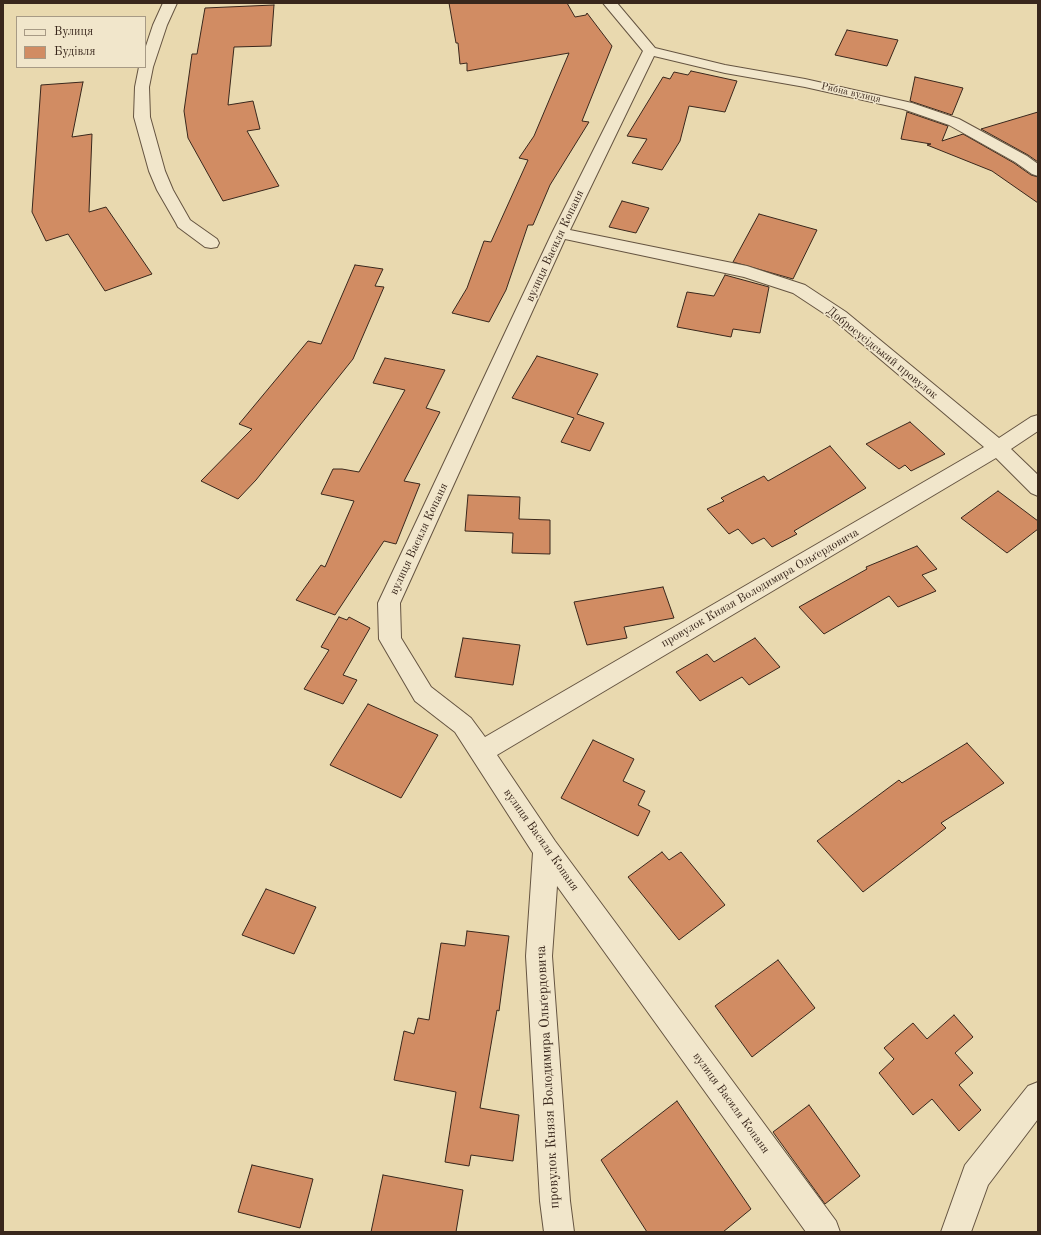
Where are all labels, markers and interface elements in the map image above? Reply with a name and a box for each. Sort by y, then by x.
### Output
legend [16,16,146,68]
text: Вулиця [54,26,93,38]
text: Будівля [54,46,96,58]
street label: Рибна вулиця [820,80,882,106]
street label: вулиця Василя Копаня [523,188,587,304]
street label: Добросусідський провулок [823,304,941,402]
street label: вулиця Василя Копаня [387,481,451,597]
street label: провулок Князя Володимира Ольґердовича [659,525,861,651]
street label: вулиця Василя Копаня [500,786,582,894]
street label: провулок Князя Володимира Ольґердовича [533,945,563,1209]
street label: вулиця Василя Копаня [689,1050,773,1156]

